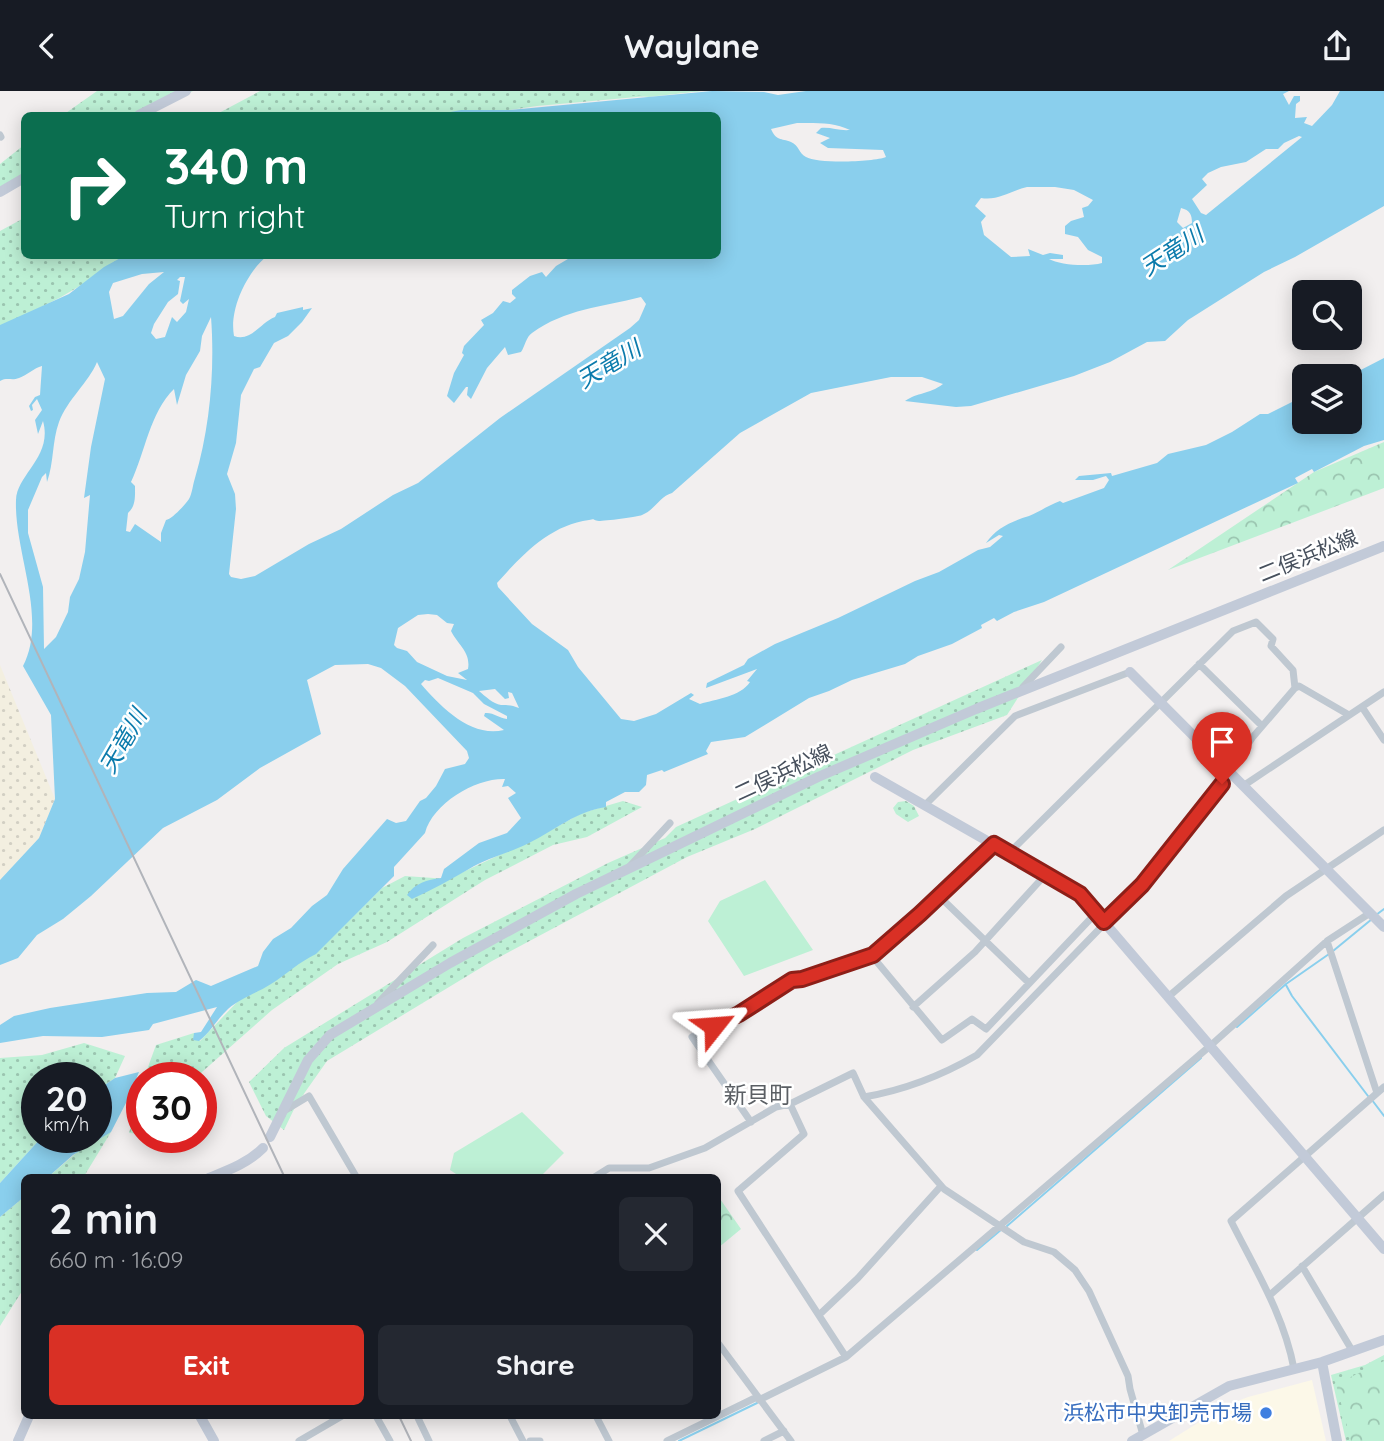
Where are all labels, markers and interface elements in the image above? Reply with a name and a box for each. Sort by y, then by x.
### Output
text: Waylane [624,26,760,66]
icon: back [28,27,66,65]
icon: share [1318,27,1356,65]
text: 340 m [164,135,308,196]
icon: right [49,140,140,231]
text: Turn right [164,196,305,236]
water label: 天竜川 [1135,218,1211,282]
map controls [1292,280,1362,434]
button: search [1292,280,1362,350]
water label: 天竜川 [572,332,648,394]
button: layers [1292,364,1362,434]
street label: 二俣浜松線 [1254,523,1361,587]
water label: 天竜川 [93,701,154,778]
pin [1192,712,1252,784]
icon: arrive [1203,723,1241,761]
street label: 二俣浜松線 [730,738,836,806]
position arrow [677,989,751,1063]
speed limit sign: 30 [126,1062,217,1153]
text: 20 [46,1076,87,1120]
district label: 新貝町 [724,1080,793,1109]
text: km/h [44,1113,89,1136]
text: 2 min [49,1192,158,1245]
button: close [619,1197,693,1271]
text: 660 m · 16:09 [49,1245,183,1274]
button: Exit [49,1325,364,1405]
button: Share [378,1325,693,1405]
place label: 浜松市中央卸売市場 [1063,1399,1252,1425]
marker: 浜松市中央卸売市場 [1258,1405,1274,1421]

